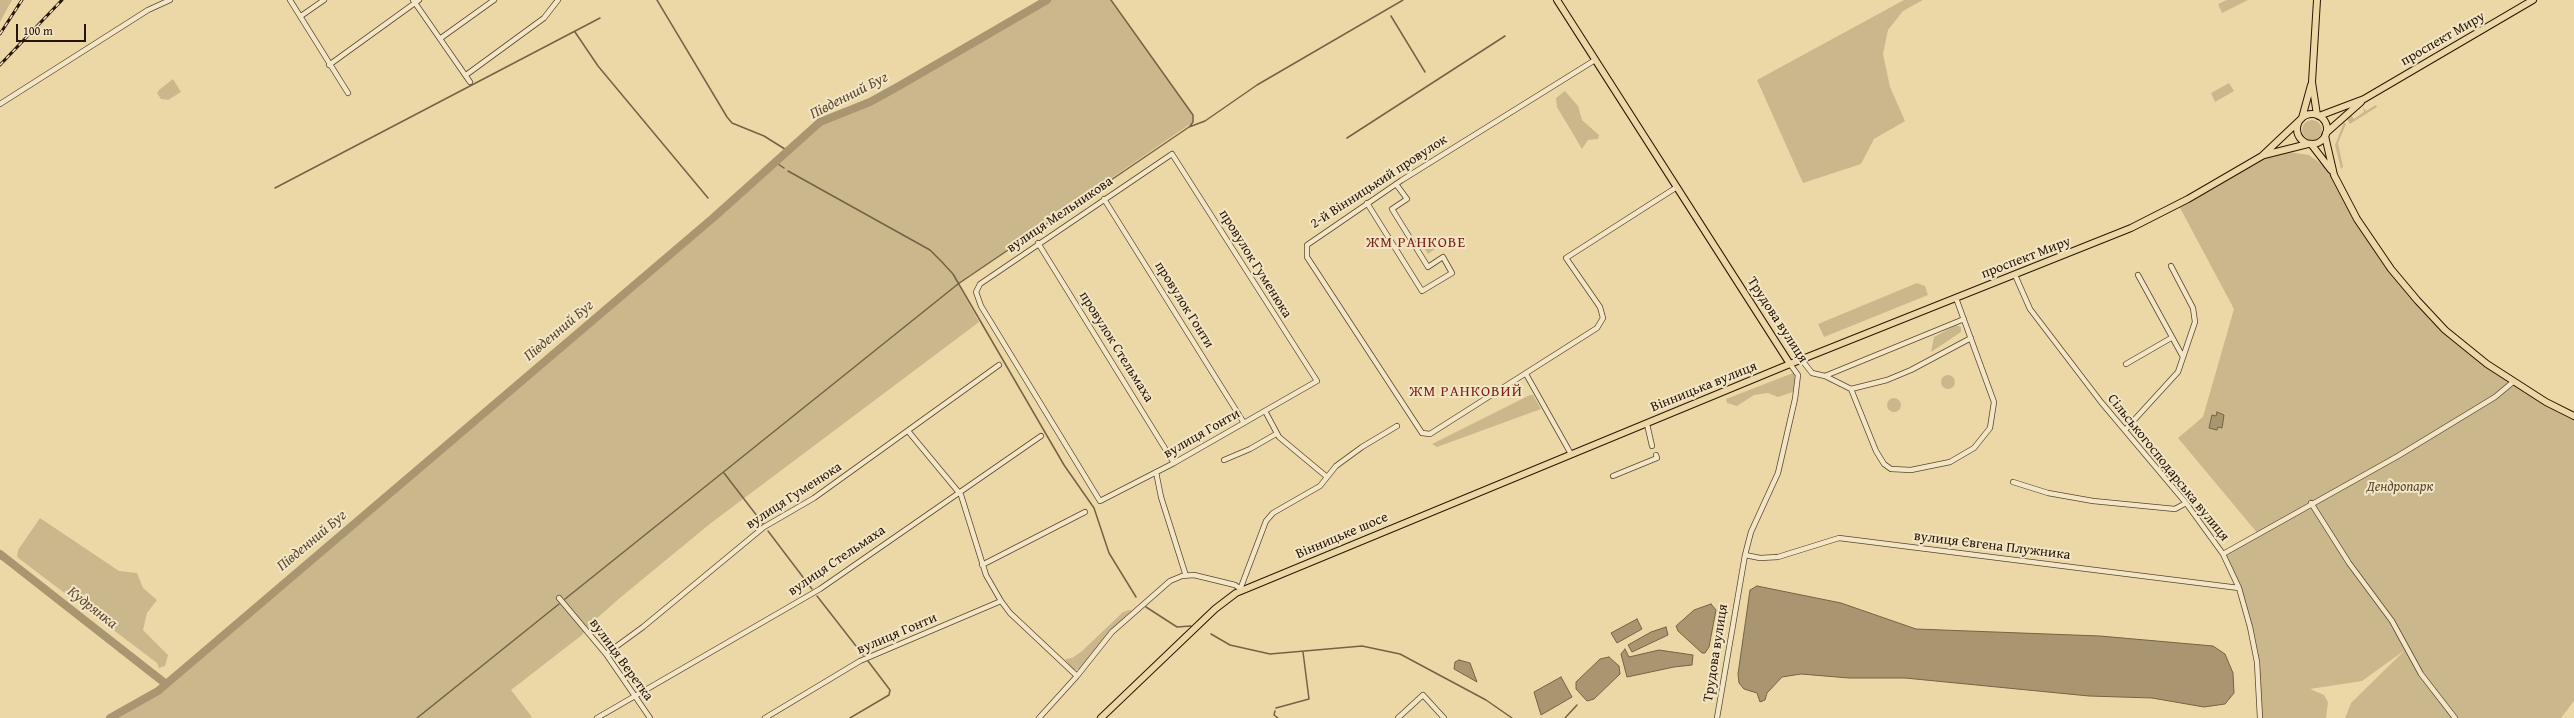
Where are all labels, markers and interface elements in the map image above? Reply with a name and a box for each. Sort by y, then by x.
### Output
street label: проспект Миру [2398,8,2488,70]
scale bar [18,16,88,42]
text: 100 m [23,22,53,39]
water label: Південний Буг [807,69,891,123]
street label: 2-й Вінницький провулок [1307,131,1451,233]
street label: вулиця Мельникова [1004,173,1116,257]
street label: провулок Гуменюка [1215,207,1295,321]
street label: проспект Миру [1979,233,2073,283]
district label: ЖМ РАНКОВЕ [1366,234,1466,252]
street label: провулок Гонти [1151,259,1217,351]
street label: Трудова вулиця [1743,274,1811,366]
street label: провулок Стельмаха [1075,288,1157,406]
water label: Південний Буг [521,297,597,365]
street label: Вінницька вулиця [1648,358,1760,416]
district label: ЖМ РАНКОВИЙ [1409,383,1523,401]
street label: Сільськогосподарська вулиця [2104,391,2232,545]
street label: вулиця Гонти [1161,405,1243,463]
street label: вулиця Гуменюка [743,459,845,533]
park label: Дендропарк [2367,479,2433,495]
water label: Південний Буг [274,507,350,575]
street label: Вінницьке шосе [1293,509,1391,563]
street label: вулиця Стельмаха [785,522,889,600]
street label: вулиця Євгена Плужника [1913,528,2071,564]
water label: Кудрянка [63,583,121,633]
street label: Трудова вулиця [1700,603,1732,703]
street label: вулиця Гонти [854,610,940,658]
street label: вулиця Веретка [586,616,656,704]

